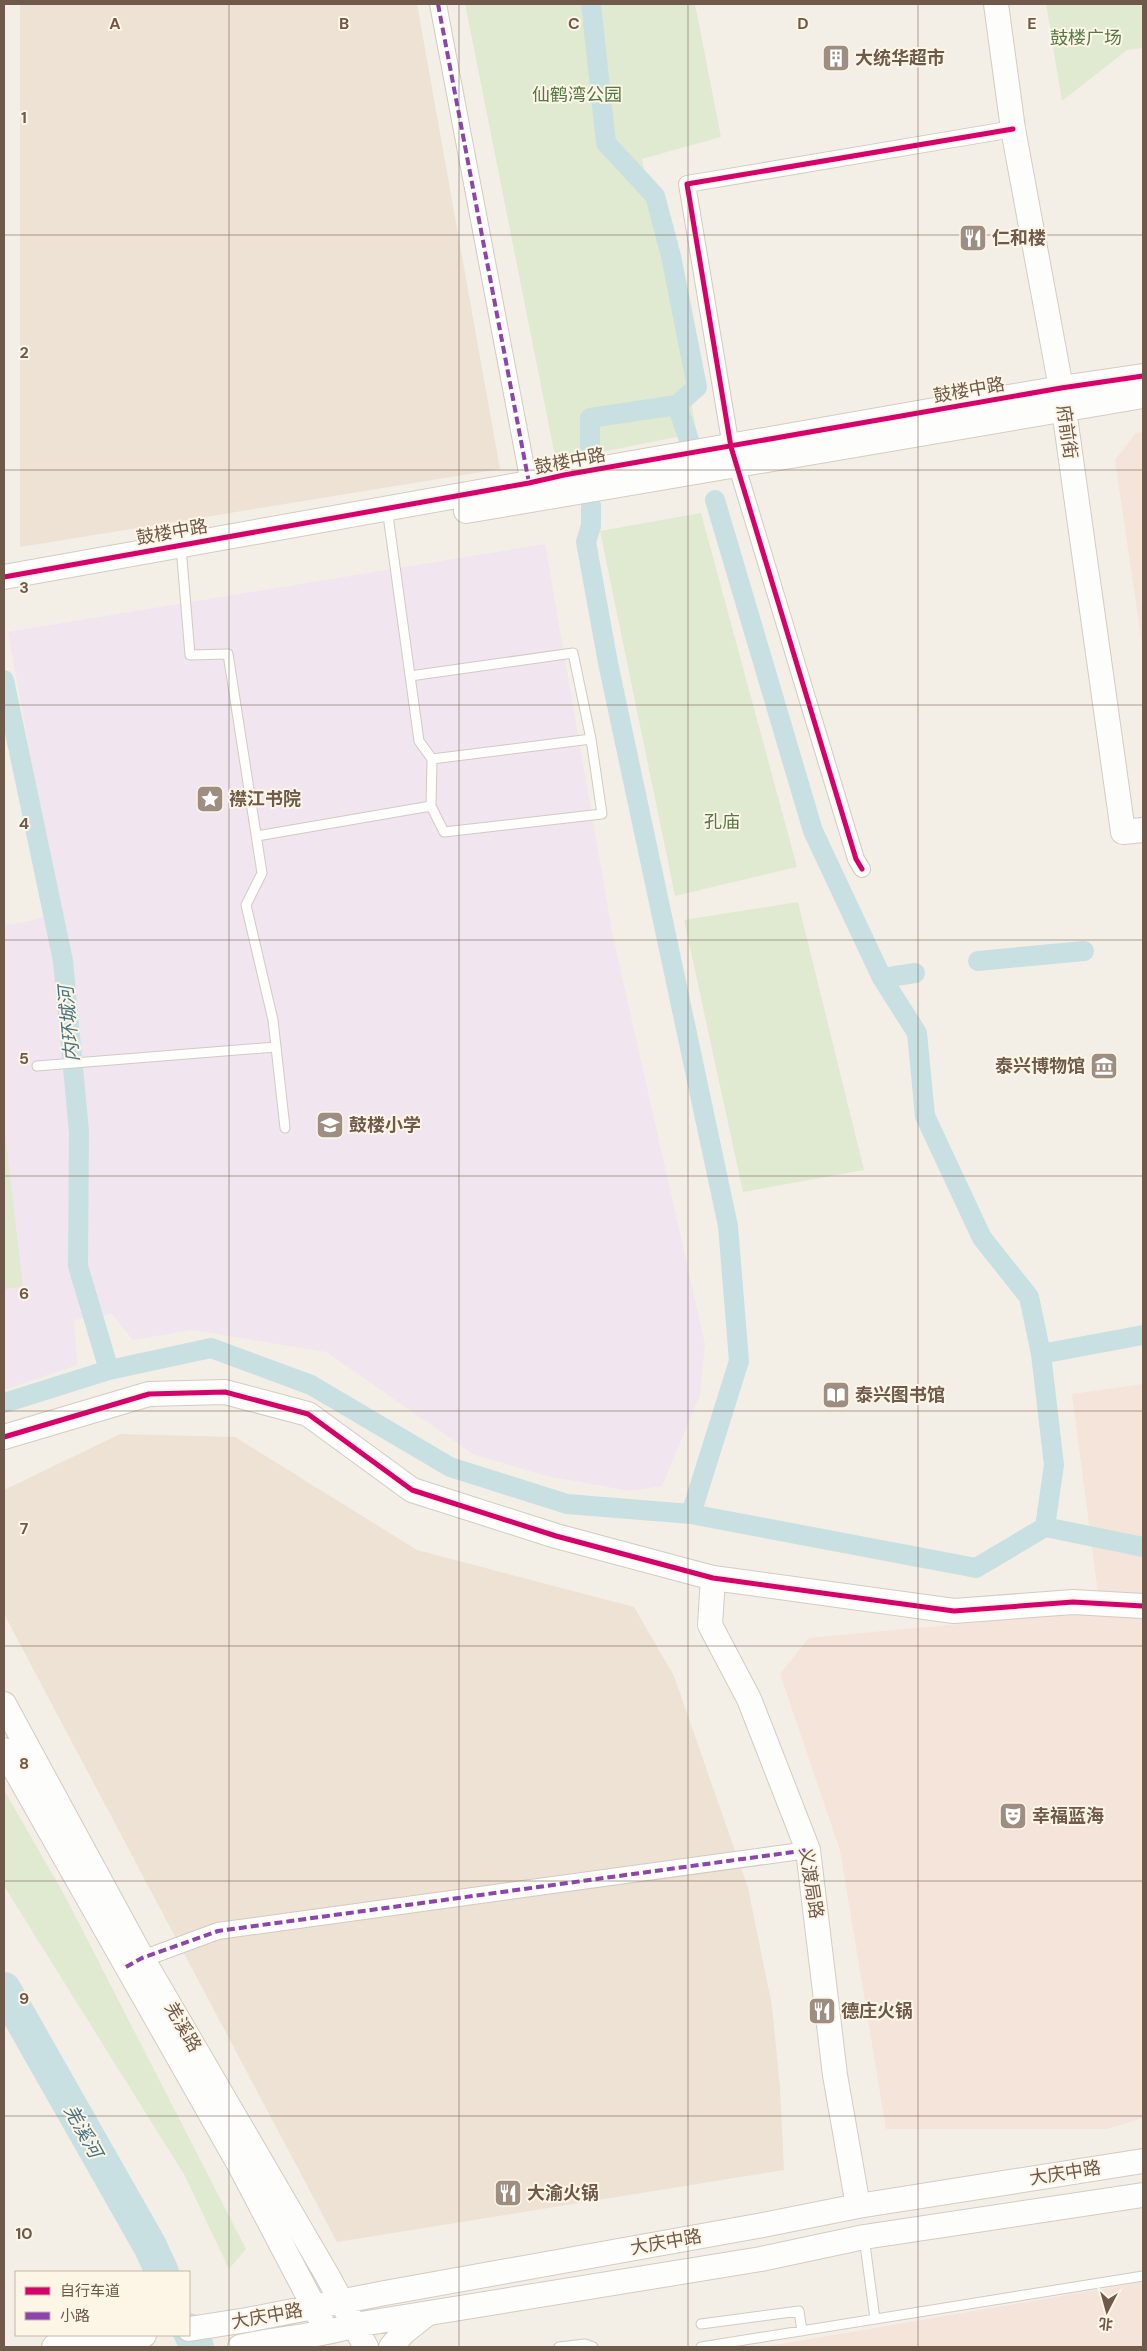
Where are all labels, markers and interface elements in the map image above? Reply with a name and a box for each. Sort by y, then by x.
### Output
text: A [109,13,121,34]
text: B [339,13,349,34]
text: C [568,13,580,34]
text: D [797,13,809,34]
text: E [1027,13,1037,34]
park label: 鼓楼广场 [1050,26,1122,50]
building icon: 大统华超市 [821,43,851,73]
place label: 大统华超市 [855,46,945,70]
park label: 仙鹤湾公园 [532,83,622,107]
text: 1 [21,107,27,128]
restaurant icon: 仁和楼 [958,223,988,253]
place label: 仁和楼 [992,226,1046,250]
text: 2 [19,342,29,363]
street label: 鼓楼中路 [931,372,1007,408]
street label: 府前街 [1051,404,1083,460]
street label: 鼓楼中路 [532,442,608,480]
street label: 鼓楼中路 [134,514,210,550]
text: 3 [19,577,29,598]
place icon: 襟江书院 [195,784,225,814]
place label: 襟江书院 [229,787,301,811]
park label: 孔庙 [704,810,740,834]
text: 4 [19,813,29,834]
water label: 内环城河 [53,981,85,1063]
text: 5 [19,1048,29,1069]
museum icon: 泰兴博物馆 [1089,1051,1119,1081]
place label: 泰兴博物馆 [995,1054,1085,1078]
school or university icon: 鼓楼小学 [315,1110,345,1140]
place label: 鼓楼小学 [349,1113,421,1137]
text: 6 [19,1283,29,1304]
library icon: 泰兴图书馆 [821,1380,851,1410]
place label: 泰兴图书馆 [855,1383,945,1407]
text: 7 [20,1518,29,1539]
text: 8 [19,1753,29,1774]
theatre icon: 幸福蓝海 [998,1801,1028,1831]
place label: 幸福蓝海 [1032,1804,1104,1828]
street label: 义渡局路 [794,1846,828,1920]
text: 9 [19,1988,29,2009]
restaurant icon: 德庄火锅 [807,1996,837,2026]
street label: 羌溪路 [159,1998,207,2056]
place label: 德庄火锅 [841,1999,913,2023]
water label: 羌溪河 [58,2100,110,2165]
street label: 大庆中路 [1028,2156,1102,2190]
restaurant icon: 大渝火锅 [493,2178,523,2208]
place label: 大渝火锅 [527,2181,599,2205]
text: 10 [15,2223,33,2244]
street label: 大庆中路 [628,2224,704,2260]
legend [15,2271,190,2336]
text: 自行车道 [60,2281,120,2301]
north arrow [1082,2286,1132,2336]
street label: 大庆中路 [229,2298,305,2334]
text: 小路 [60,2306,90,2326]
text: 北 [1098,2314,1114,2334]

